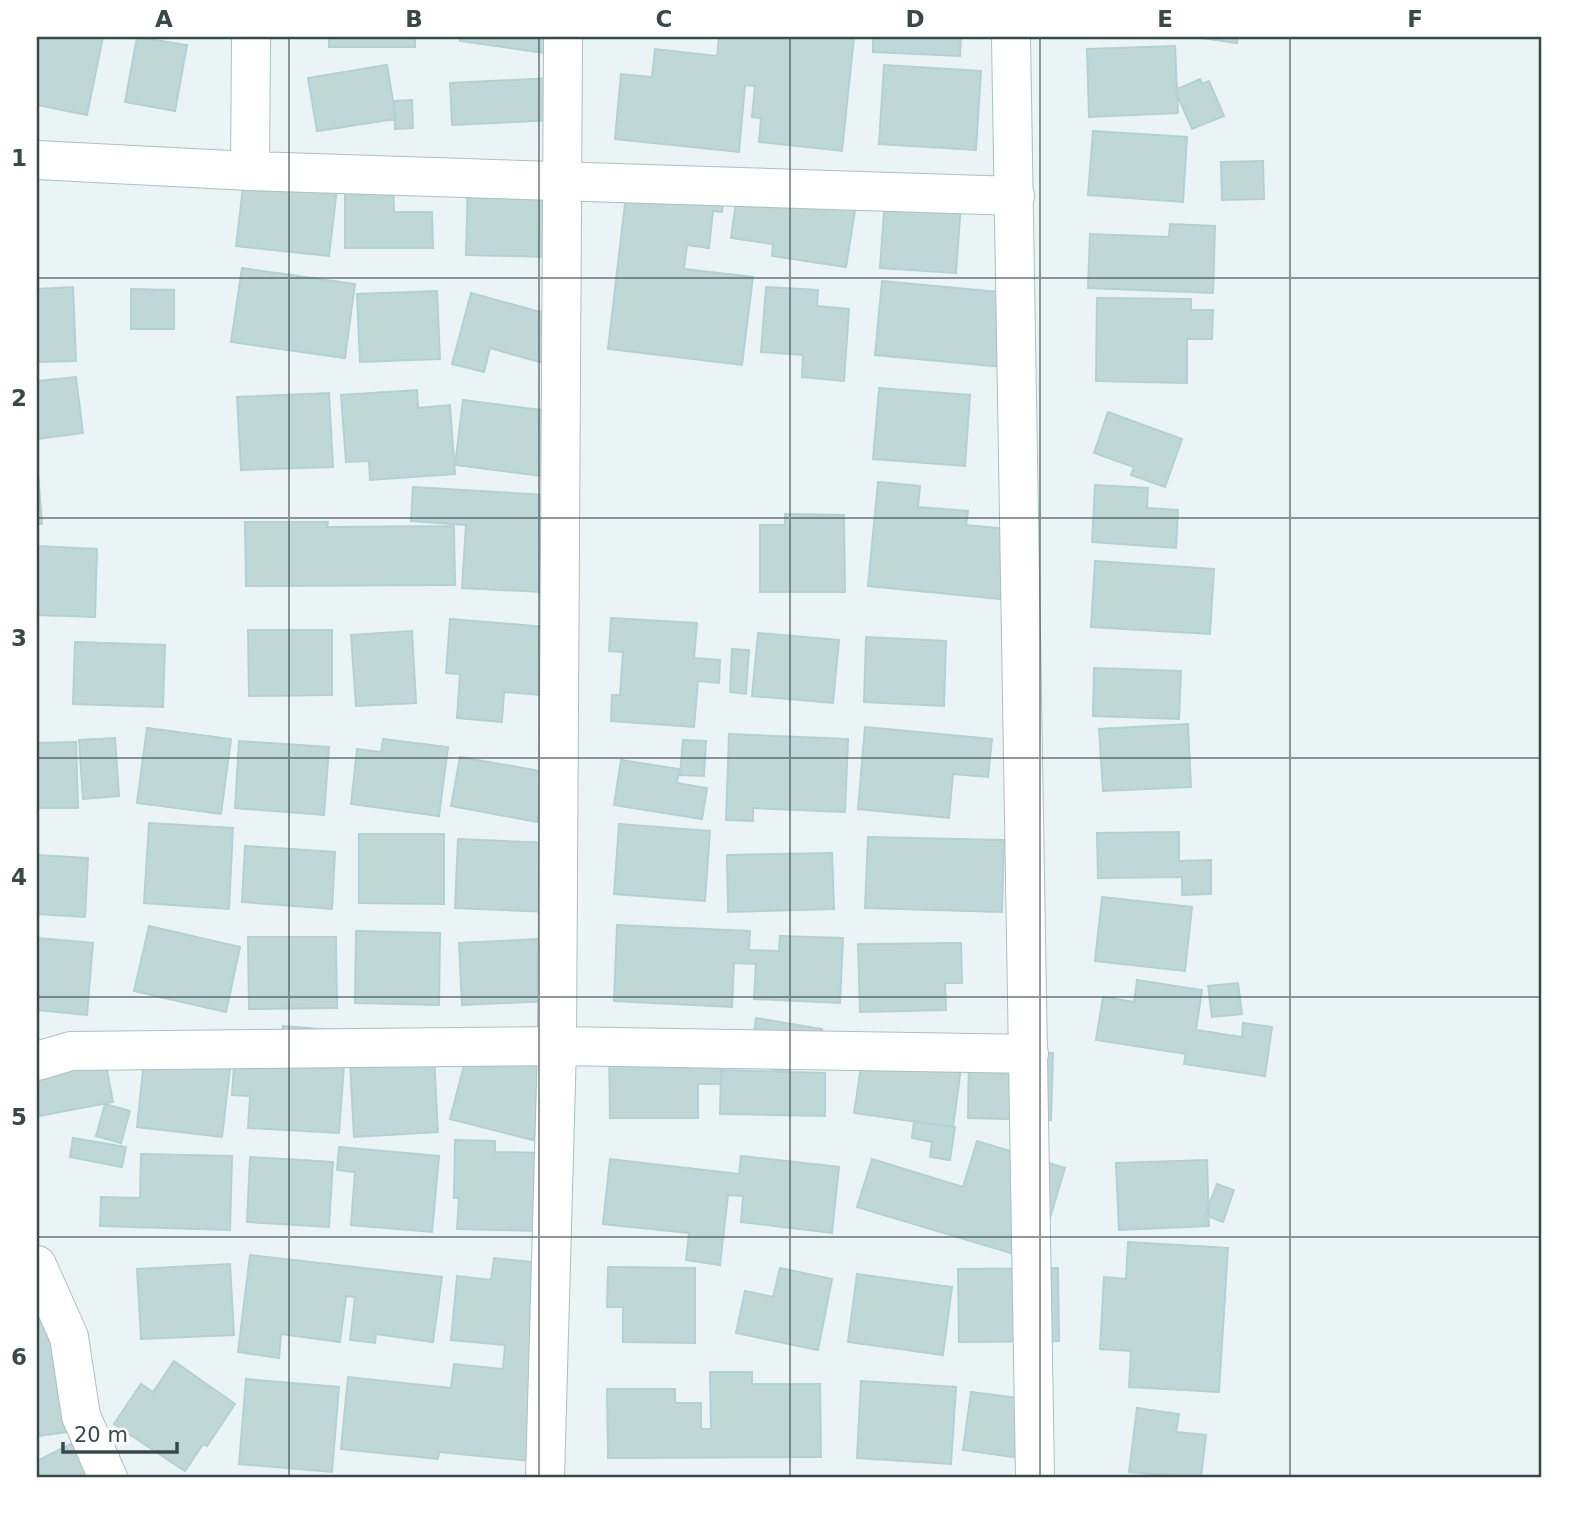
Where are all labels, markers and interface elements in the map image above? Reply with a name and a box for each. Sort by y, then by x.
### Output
text: A [155,6,173,32]
text: B [405,6,423,32]
text: C [656,6,672,32]
text: D [905,6,925,32]
text: E [1157,6,1173,32]
text: F [1407,6,1423,32]
text: 1 [11,145,27,171]
text: 2 [11,385,27,411]
text: 3 [11,625,27,651]
text: 4 [11,864,27,890]
text: 5 [11,1104,27,1130]
text: 6 [11,1344,27,1370]
scale bar [63,1410,177,1454]
text: 20 m [74,1423,128,1447]

